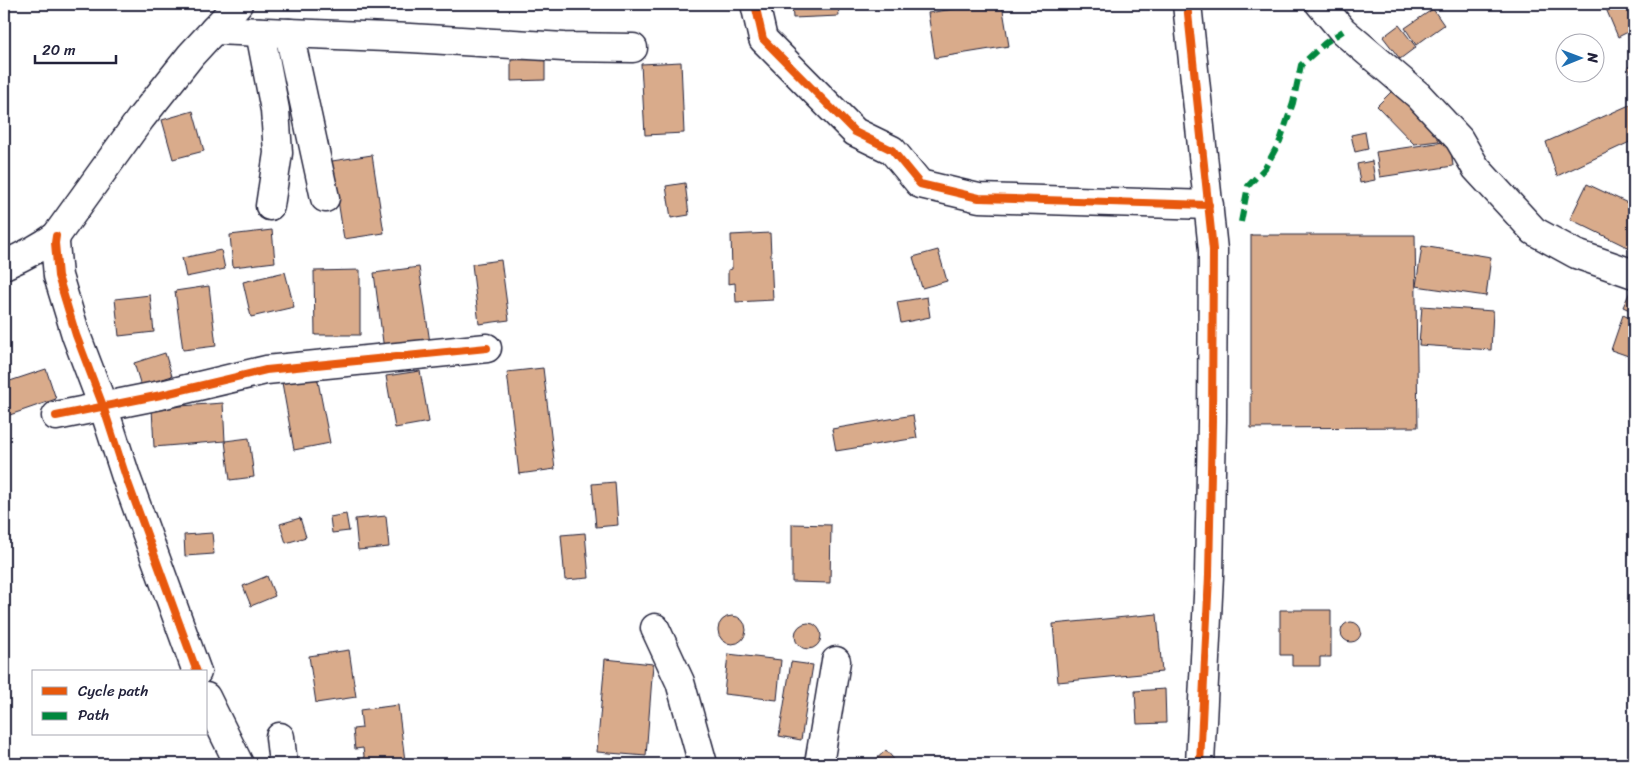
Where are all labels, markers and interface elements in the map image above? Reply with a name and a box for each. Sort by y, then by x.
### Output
scale bar [35,32,116,64]
north arrow [1556,32,1606,82]
text: 20 m [42,37,76,63]
text: N [1580,52,1605,63]
legend [32,670,208,736]
text: Cycle path [78,678,149,704]
text: Path [78,702,109,728]

